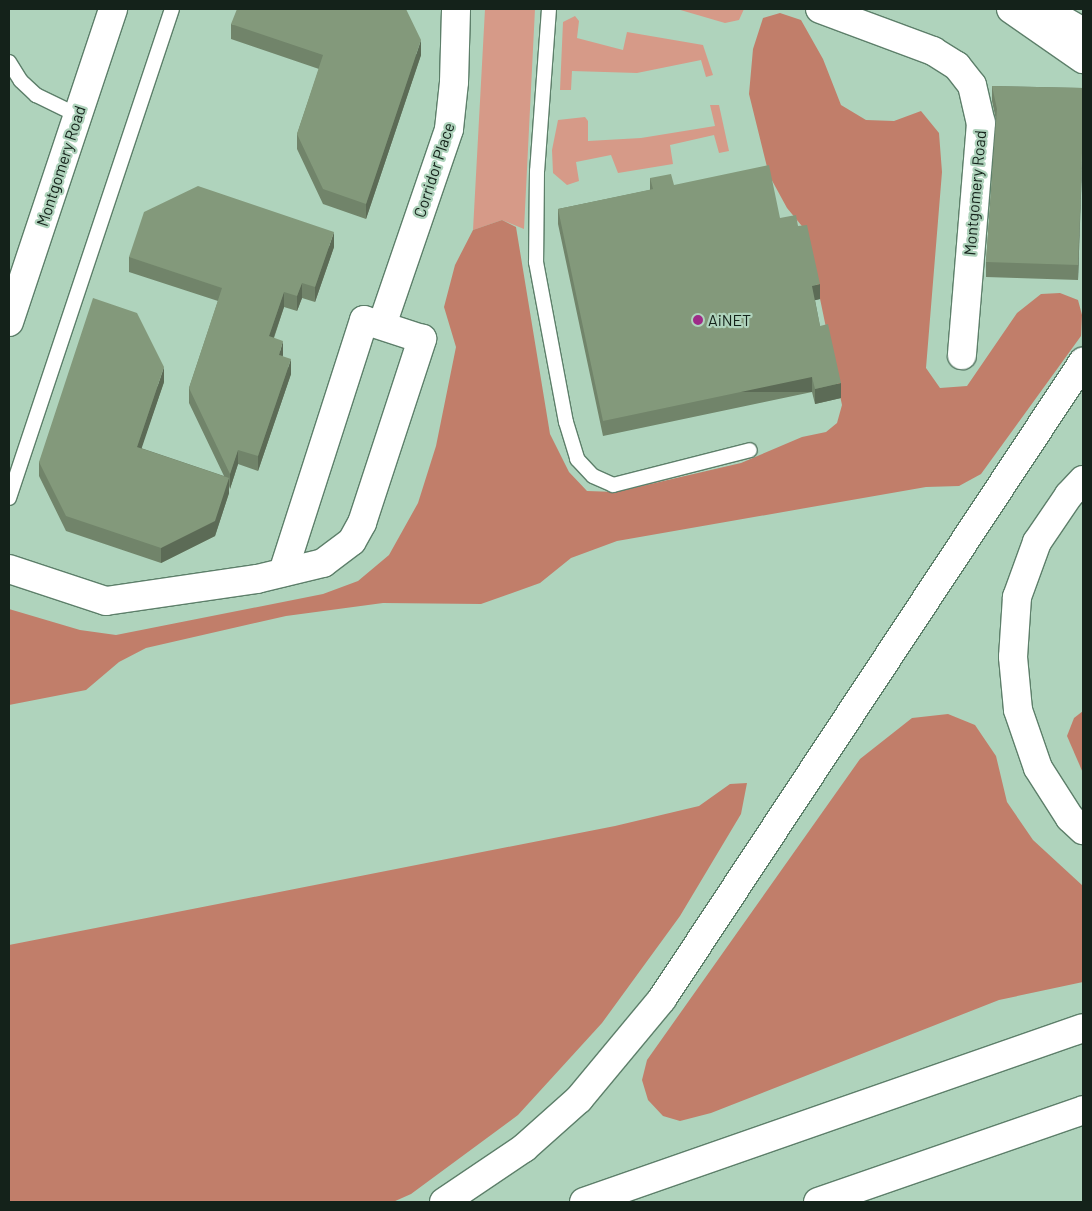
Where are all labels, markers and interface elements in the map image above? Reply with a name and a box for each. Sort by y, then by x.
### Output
street label: Montgomery Road [32,103,90,229]
street label: Corridor Place [410,120,458,220]
street label: Montgomery Road [960,130,990,256]
place label: AiNET [708,310,751,330]
marker: AiNET [692,314,704,326]

